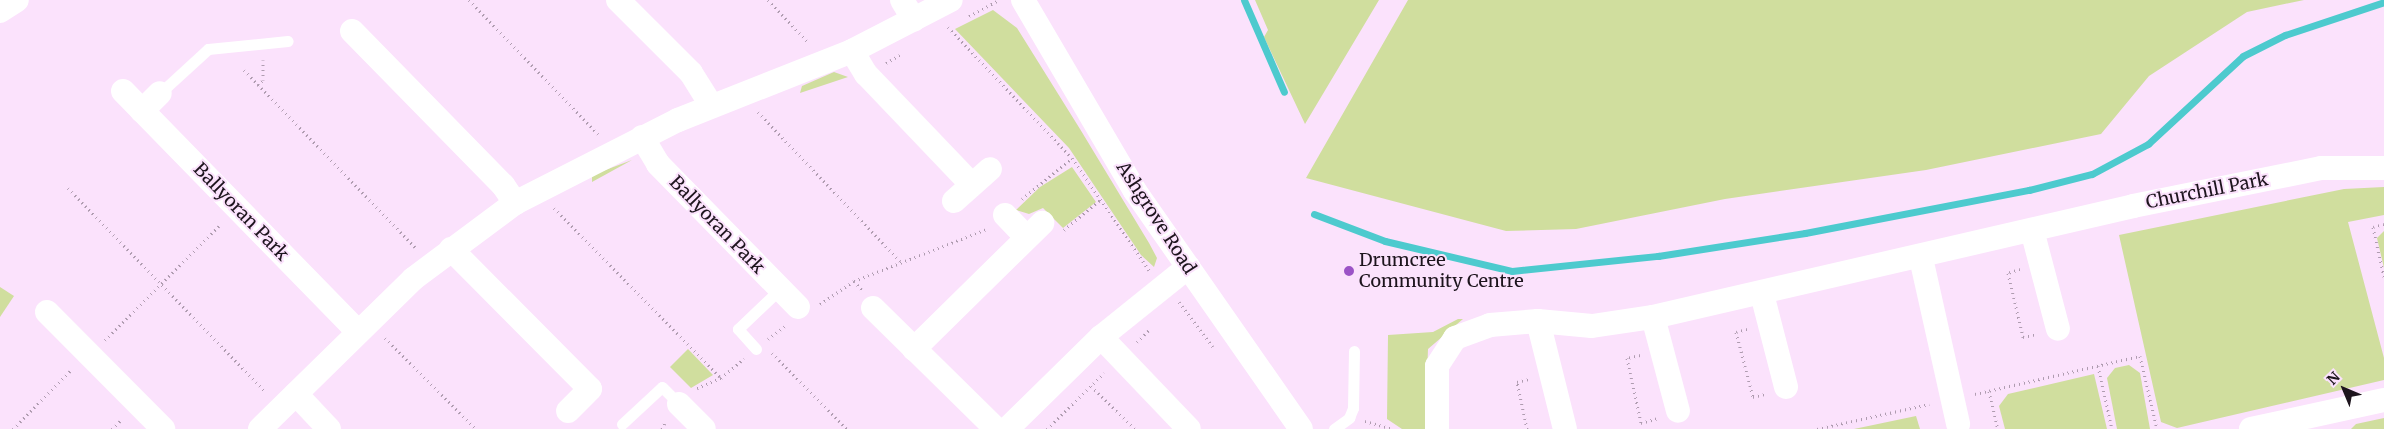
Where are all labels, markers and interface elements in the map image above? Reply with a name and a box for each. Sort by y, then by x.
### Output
street label: Ashgrove Road [1112,158,1200,278]
street label: Ballyoran Park [189,159,293,265]
street label: Churchill Park [2144,169,2270,213]
street label: Ballyoran Park [665,172,769,278]
place label: Drumcree Community Centre [1359,250,1524,292]
marker: Drumcree Community Centre [1343,265,1355,277]
north arrow [2319,364,2369,414]
text: N [2323,368,2344,389]

